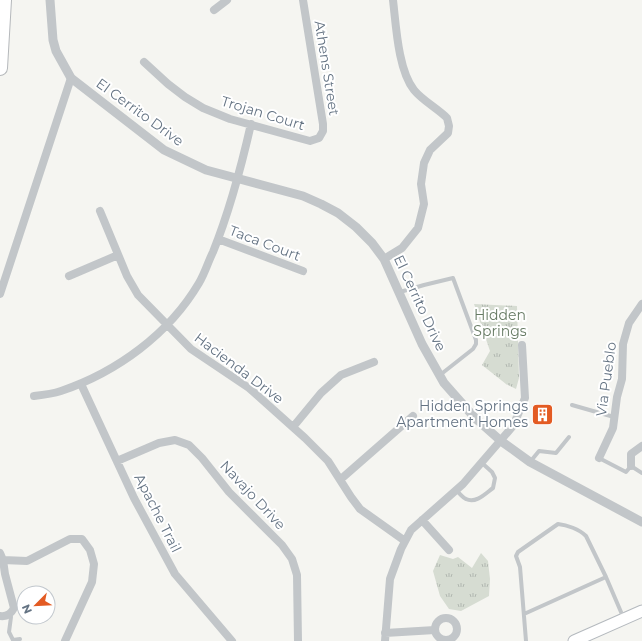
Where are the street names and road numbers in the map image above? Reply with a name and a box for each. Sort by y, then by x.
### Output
street label: Athens Street [311,19,343,117]
street label: El Cerrito Drive [93,74,187,150]
street label: Trojan Court [219,92,307,134]
street label: Taca Court [227,221,304,265]
street label: El Cerrito Drive [390,252,450,354]
street label: Hacienda Drive [191,329,287,407]
street label: Via Pueblo [592,340,620,417]
street label: Navajo Drive [216,457,290,533]
street label: Apache Trail [131,471,185,555]

